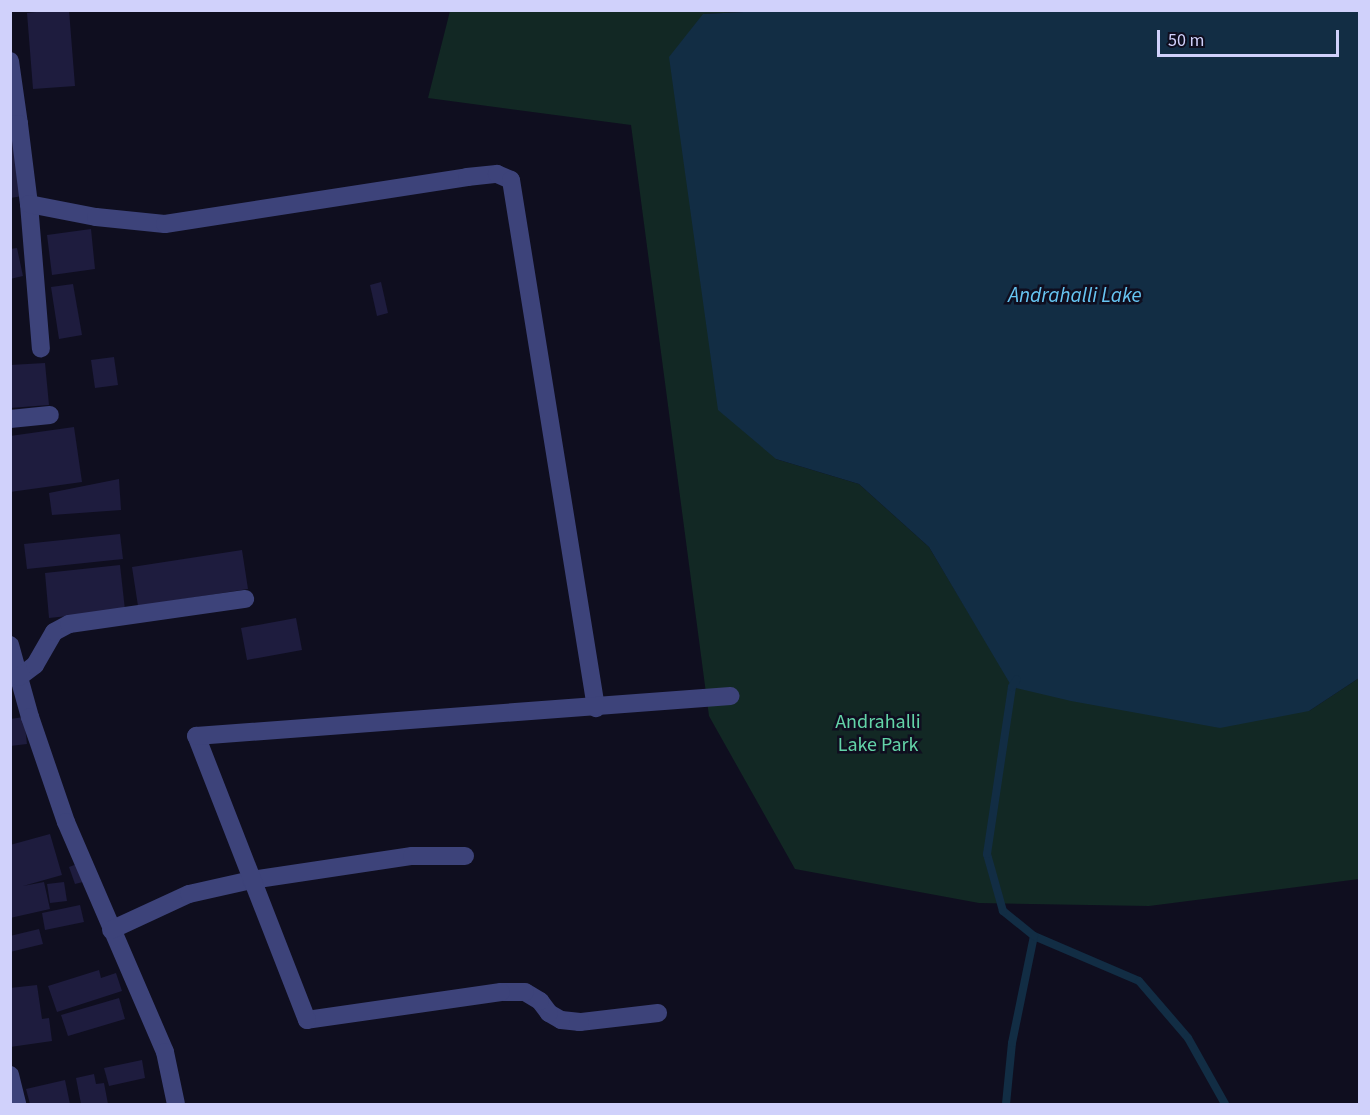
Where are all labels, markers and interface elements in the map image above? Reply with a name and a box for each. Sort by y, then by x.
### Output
scale bar [1160,18,1342,56]
text: 50 m [1168,28,1204,53]
water label: Andrahalli Lake [1008,282,1142,308]
park label: Andrahalli Lake Park [835,710,921,757]

